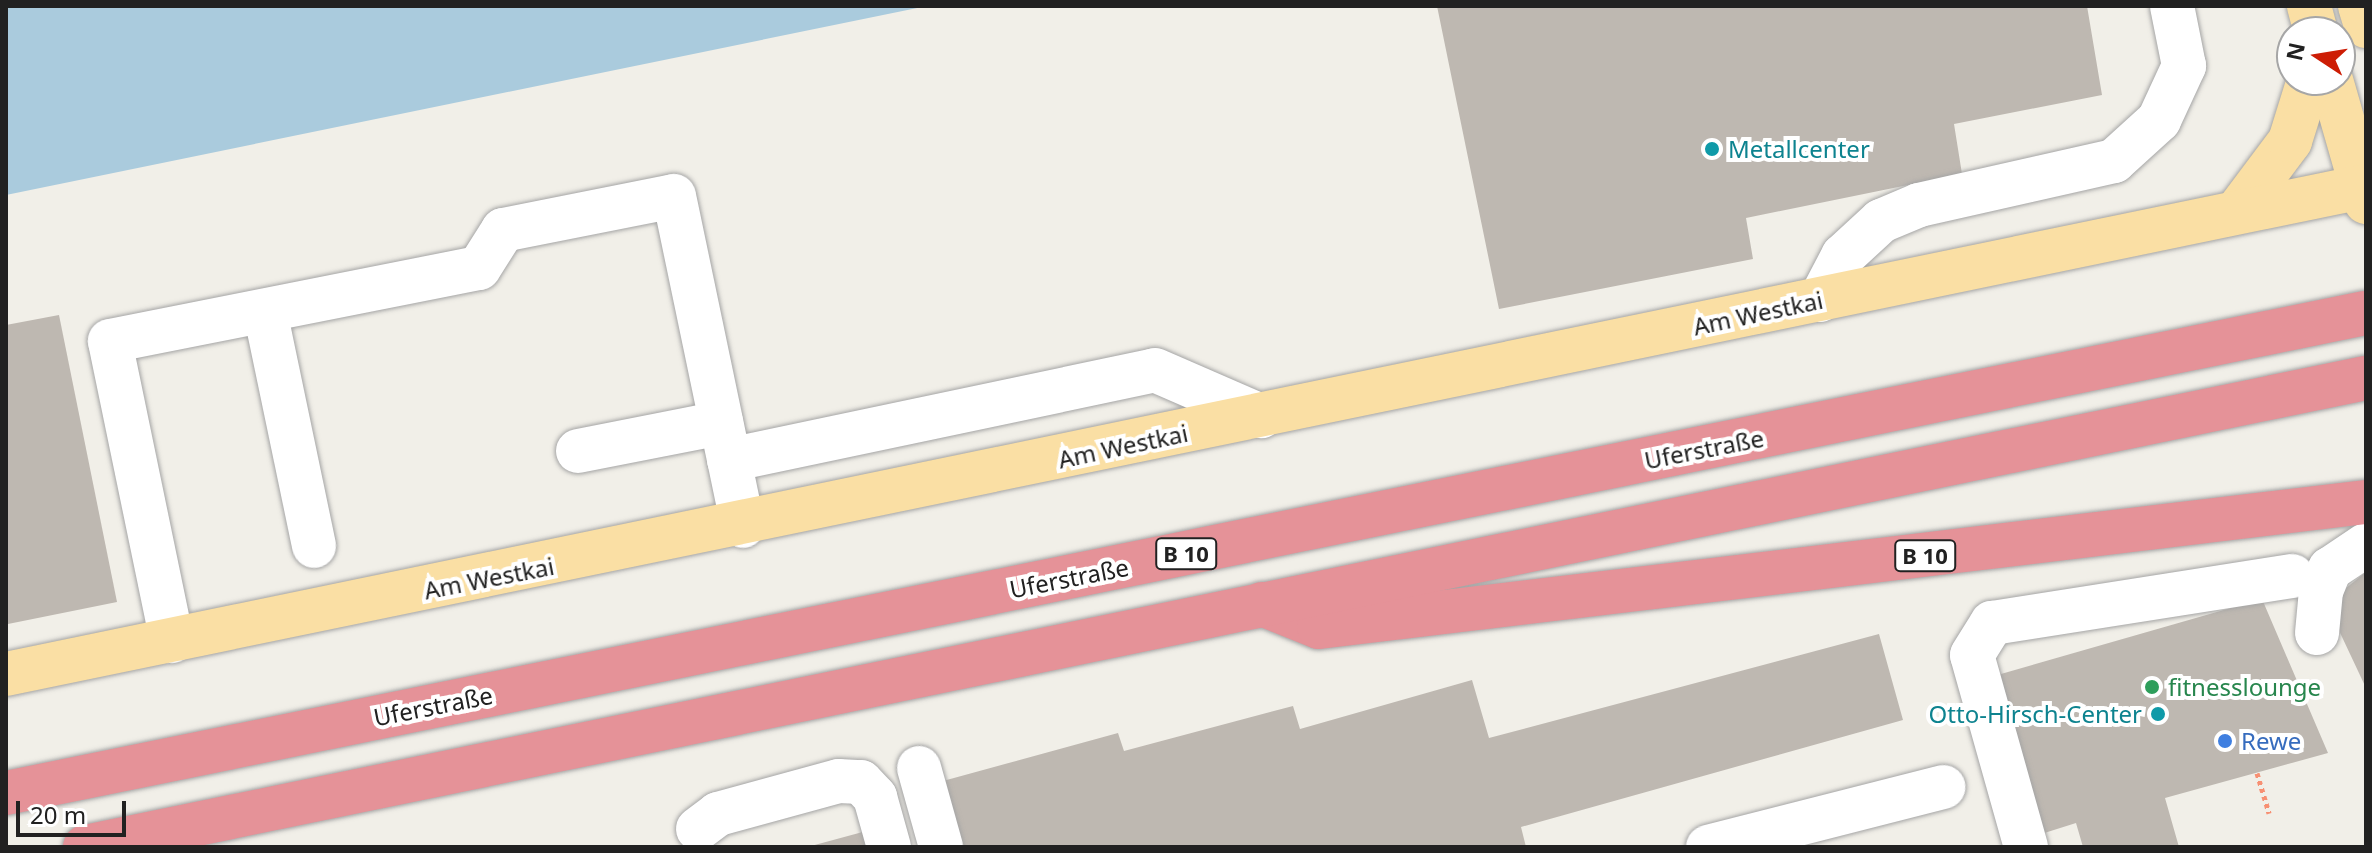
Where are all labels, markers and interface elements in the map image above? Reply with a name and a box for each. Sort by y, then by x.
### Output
north arrow [2276,16,2356,96]
text: N [2278,40,2311,63]
place label: Metallcenter [1728,135,1870,163]
marker: Metallcenter [1703,140,1721,158]
street label: Am Westkai [1690,285,1826,341]
street label: Am Westkai [1055,418,1191,474]
street label: Uferstraße [1642,423,1766,475]
road number: B 10 [1154,536,1218,572]
road number: B 10 [1893,538,1957,574]
street label: Am Westkai [421,551,557,605]
street label: Uferstraße [1007,552,1131,604]
place label: fitnesslounge [2168,673,2321,701]
marker: fitnesslounge [2143,678,2161,696]
street label: Uferstraße [371,680,495,732]
place label: Otto-Hirsch-Center [1929,700,2142,728]
marker: Otto-Hirsch-Center [2149,705,2167,723]
place label: Rewe [2241,727,2301,755]
marker: Rewe [2216,732,2234,750]
scale bar [20,785,130,835]
text: 20 m [30,798,86,831]

